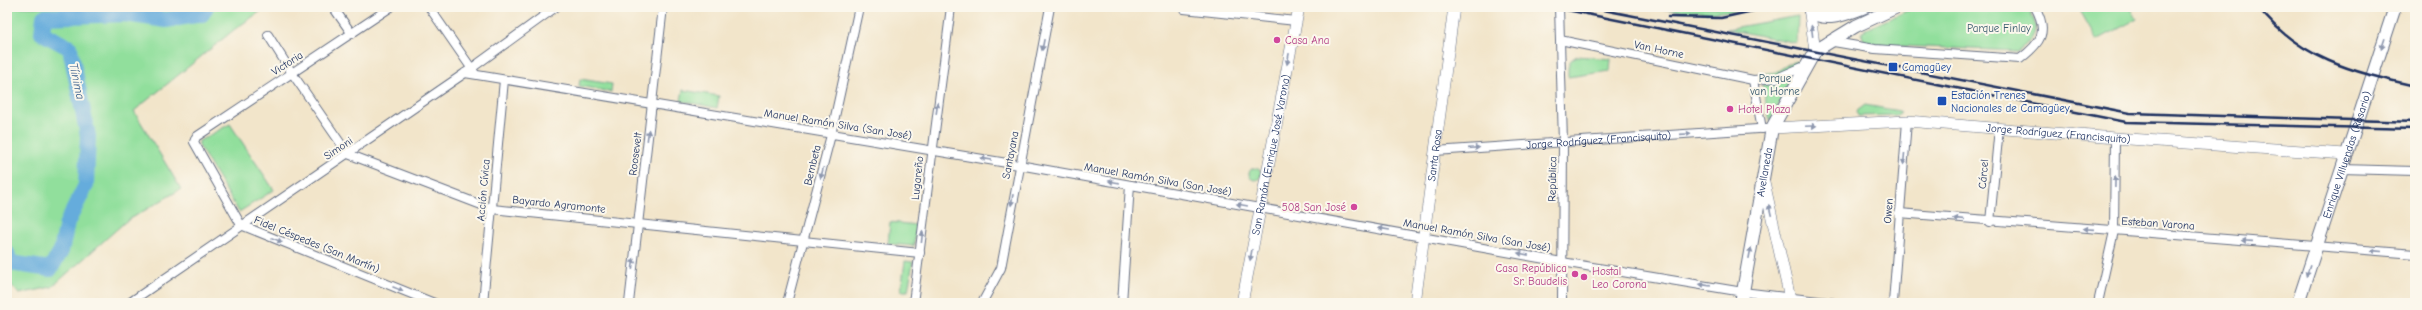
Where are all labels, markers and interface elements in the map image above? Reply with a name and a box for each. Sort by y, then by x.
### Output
park label: Parque Finlay [1967,22,2031,35]
one-way arrow [1809,25,1815,37]
place label: Casa Ana [1285,34,1329,47]
marker: Casa Ana [1272,35,1282,45]
street label: Van Horne [1633,38,1685,61]
one-way arrow [2379,38,2385,50]
one-way arrow [1040,39,1046,51]
street label: Victoria [269,48,305,78]
one-way arrow [1285,53,1291,65]
water label: Tíinima [66,61,88,101]
marker: Camagüey [1887,61,1899,73]
place label: Camagüey [1902,61,1951,74]
park label: Parque van Horne [1749,72,1800,98]
street label: San Ramón (Enrique José Varona) [1249,73,1293,236]
place label: Estación Trenes Nacionales de Camagüey [1951,89,2070,115]
street label: Enrique Villuendas (Rosario) [2320,89,2374,220]
marker: Estación Trenes Nacionales de Camagüey [1936,95,1948,107]
one-way arrow [934,101,940,114]
place label: Hotel Plaza [1738,103,1791,116]
marker: Hotel Plaza [1725,104,1735,114]
street label: Manuel Ramón Silva (San José) [763,106,913,143]
street label: Jorge Rodríguez (Francisquito) [1985,121,2131,146]
one-way arrow [1805,122,1817,129]
street label: Santa Rosa [1425,128,1445,182]
one-way arrow [645,129,651,141]
street label: Jorge Rodríguez (Francisquito) [1526,129,1672,152]
street label: Santayana [999,130,1022,180]
one-way arrow [1680,130,1692,137]
street label: Roosevelt [626,131,645,176]
street label: Simoni [321,134,355,163]
street label: Bembeta [801,143,824,187]
one-way arrow [1468,145,1480,152]
street label: Avellaneda [1754,146,1775,198]
one-way arrow [1900,153,1907,165]
street label: Lugareño [909,155,926,201]
one-way arrow [980,156,992,162]
street label: República [1546,156,1559,202]
street label: Acción Cívica [474,158,493,222]
street label: Cárcel [1976,159,1991,189]
street label: Manuel Ramón Silva (San José) [1083,160,1233,199]
one-way arrow [818,166,824,179]
one-way arrow [2112,175,2118,188]
one-way arrow [1108,179,1120,185]
street label: Bayardo Agramonte [512,193,607,216]
one-way arrow [1009,194,1015,206]
street label: Owen [1881,198,1896,224]
place label: 508 San José [1282,201,1346,214]
one-way arrow [1236,202,1248,208]
marker: 508 San José [1349,202,1359,212]
one-way arrow [1767,204,1773,217]
street label: Fidel Céspedes (San Martín) [252,213,382,276]
street label: Esteban Varona [2121,214,2195,233]
one-way arrow [1953,215,1965,222]
street label: Manuel Ramón Silva (San José) [1402,216,1552,255]
one-way arrow [1378,226,1390,232]
one-way arrow [2083,226,2095,232]
one-way arrow [919,231,925,243]
one-way arrow [272,237,284,243]
one-way arrow [2240,238,2253,244]
one-way arrow [1748,247,1754,260]
one-way arrow [2370,248,2382,255]
one-way arrow [1247,249,1253,261]
one-way arrow [1517,251,1530,257]
one-way arrow [630,258,636,270]
place label: Casa República Sr. Baudelis [1496,262,1567,288]
place label: Hostal Leo Corona [1592,265,1647,291]
one-way arrow [2305,265,2311,277]
marker: Casa República Sr. Baudelis [1570,269,1580,279]
marker: Hostal Leo Corona [1579,272,1589,282]
one-way arrow [1699,282,1711,288]
one-way arrow [392,286,404,292]

